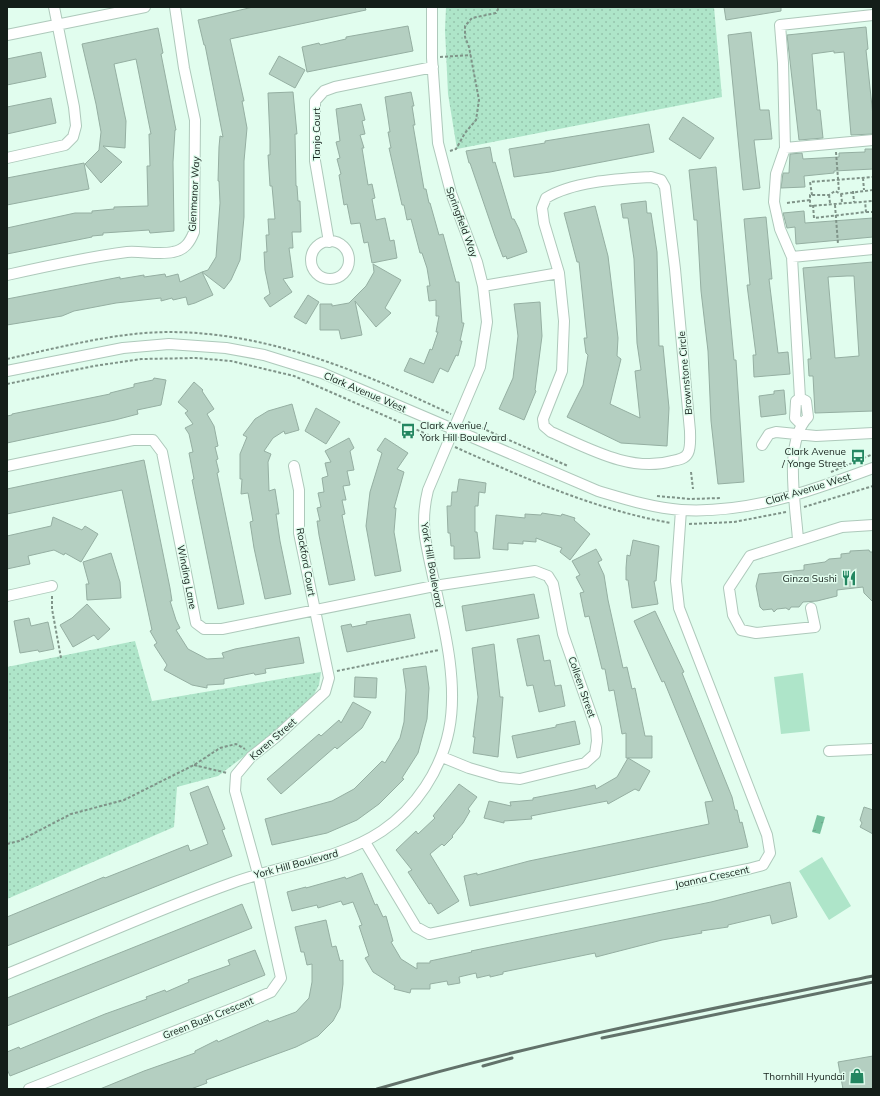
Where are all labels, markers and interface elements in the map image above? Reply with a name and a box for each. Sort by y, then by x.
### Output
street label: Tanjo Court [310,107,323,161]
street label: Glenmanor Way [186,155,202,232]
street label: Springfield Way [443,185,481,260]
street label: Brownstone Circle [675,331,695,415]
street label: Clark Avenue West [322,369,409,415]
place label: Clark Avenue / York Hill Boulevard [419,419,507,444]
bus stop icon: Clark Avenue / York Hill Boulevard [399,422,417,440]
place label: Clark Avenue / Yonge Street [781,445,846,470]
bus stop icon: Clark Avenue / Yonge Street [849,448,867,466]
street label: Clark Avenue West [764,470,853,508]
street label: York Hill Boulevard [418,520,446,609]
street label: Rockford Court [294,527,318,598]
street label: Winding Lane [174,544,200,610]
restaurant icon: Ginza Sushi [840,569,858,587]
place label: Ginza Sushi [783,572,837,585]
street label: Colleen Street [565,655,599,720]
street label: Karen Street [247,715,299,763]
street label: York Hill Boulevard [252,847,340,882]
street label: Joanna Crescent [674,863,751,891]
street label: Green Bush Crescent [161,994,256,1042]
shop icon: Thornhill Hyundai [848,1067,866,1085]
place label: Thornhill Hyundai [763,1070,845,1083]

